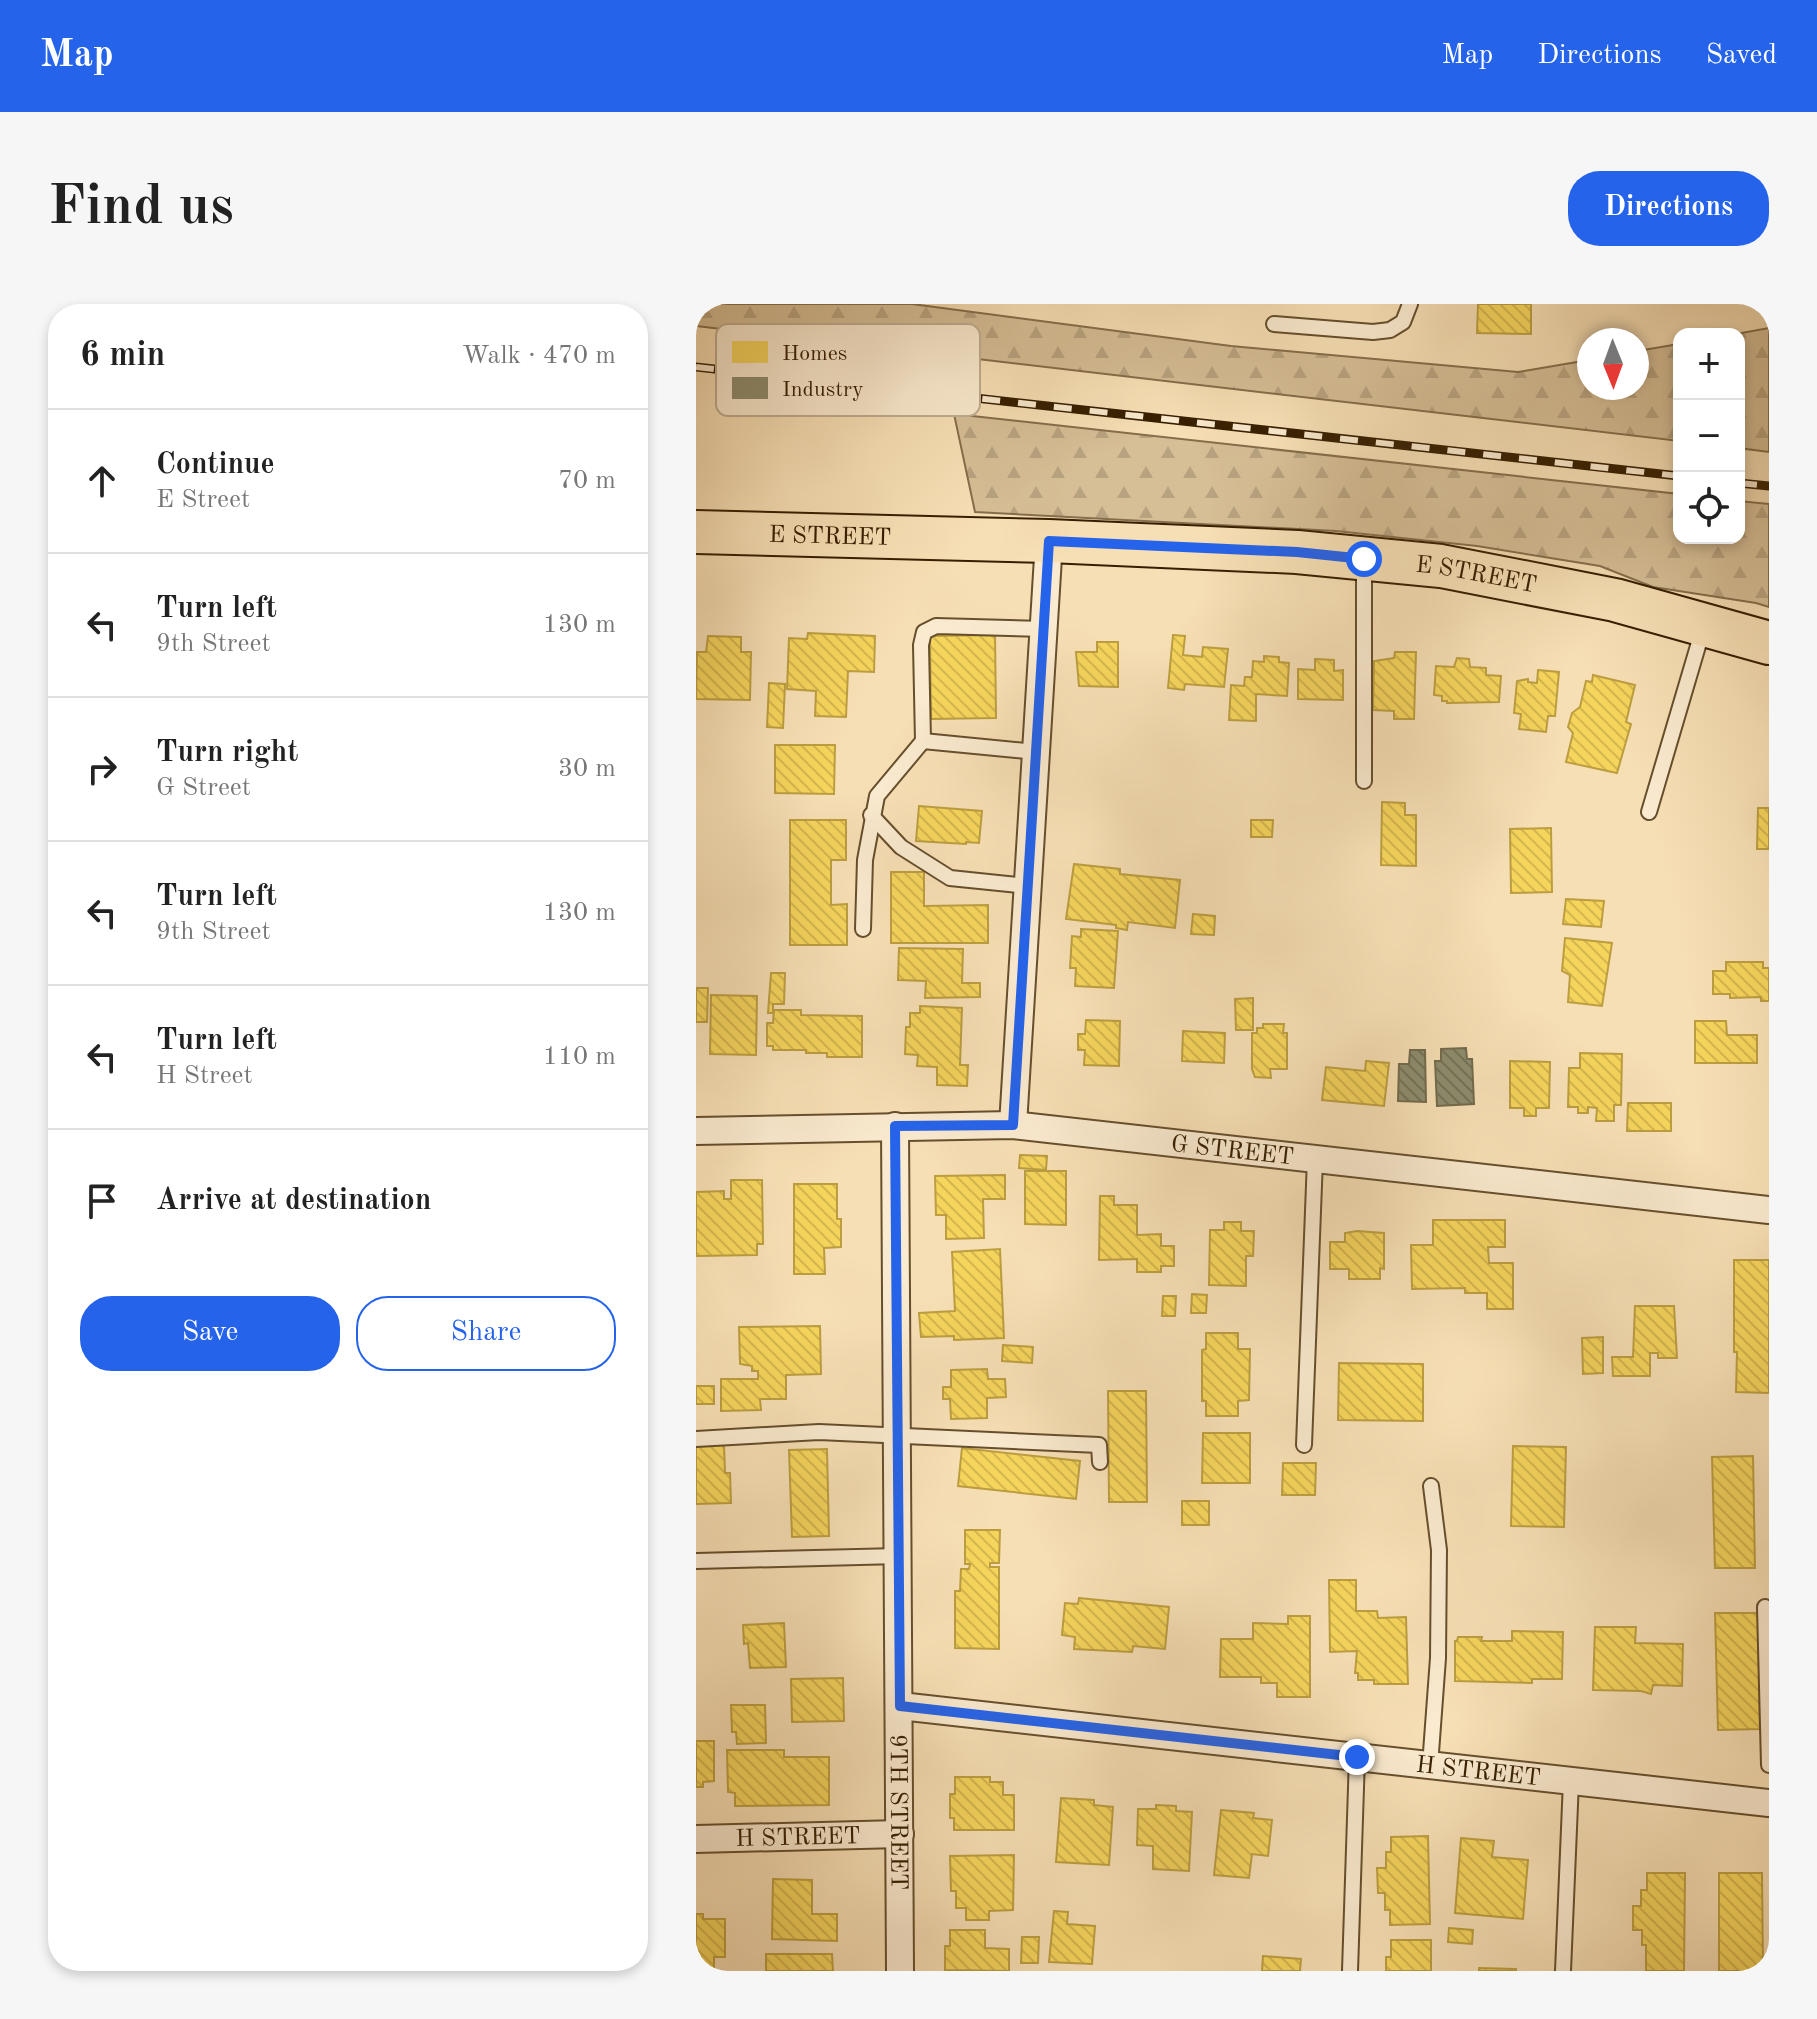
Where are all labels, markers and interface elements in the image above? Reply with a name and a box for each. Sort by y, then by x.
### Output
text: Map [40,37,114,75]
text: Map [1441,42,1493,70]
text: Directions [1537,42,1662,70]
text: Saved [1706,42,1777,70]
button: Directions [1568,171,1769,246]
text: Find us [48,180,234,236]
legend [716,324,980,416]
north arrow [1577,328,1649,400]
map controls [1673,328,1745,544]
button: + [1673,328,1745,400]
text: 6 min [80,339,165,373]
text: Walk · 470 m [462,343,616,369]
text: Homes [782,343,847,365]
text: Industry [782,379,864,401]
button: − [1673,400,1745,472]
text: Continue [156,450,275,480]
icon: ahead [80,459,124,503]
text: 70 m [558,468,616,494]
button: locate [1673,472,1745,544]
text: E Street [156,487,250,513]
street label: E STREET [768,524,892,551]
route start [1346,541,1382,577]
street label: E STREET [1414,554,1538,598]
text: Turn left [156,594,277,624]
icon: left [80,603,124,647]
text: 130 m [543,612,616,638]
text: 9th Street [156,631,271,657]
text: Turn right [156,738,298,768]
icon: right [80,747,124,791]
text: 30 m [558,756,616,782]
text: G Street [156,775,251,801]
text: Turn left [156,882,277,912]
icon: left [80,891,124,935]
text: 130 m [543,900,616,926]
text: 9th Street [156,919,271,945]
text: Turn left [156,1026,277,1056]
icon: left [80,1035,124,1079]
text: 110 m [543,1044,616,1070]
text: H Street [156,1063,253,1089]
street label: G STREET [1170,1133,1295,1170]
icon: arrive [80,1179,124,1223]
text: Arrive at destination [156,1186,431,1216]
button: Save [80,1296,340,1371]
button: Share [356,1296,616,1371]
street label: 9TH STREET [885,1734,910,1890]
route end [1339,1739,1375,1775]
street label: H STREET [1415,1754,1542,1791]
street label: H STREET [735,1825,861,1852]

